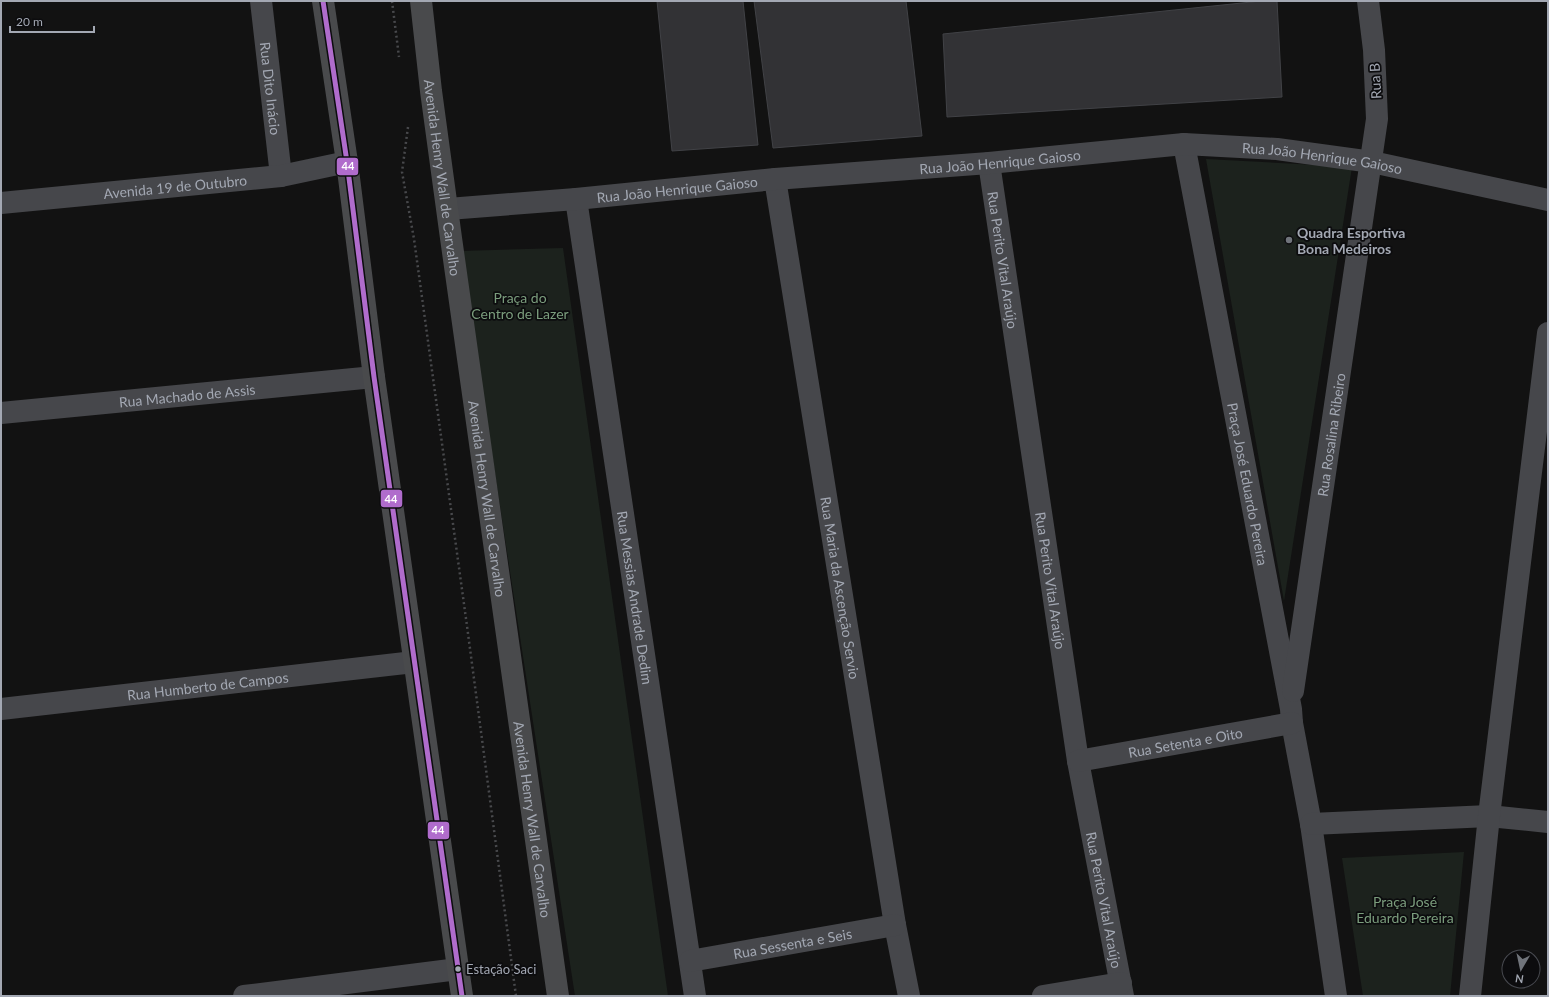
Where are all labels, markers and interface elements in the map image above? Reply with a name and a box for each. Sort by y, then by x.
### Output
scale bar [10,8,94,34]
text: 20 m [16,14,43,29]
street label: Rua Dito Inácio [257,41,285,136]
street label: Rua B [1366,63,1384,99]
street label: Avenida Henry Wall de Carvalho [421,78,465,277]
street label: Rua João Henrique Gaioso [1242,139,1404,177]
street label: Rua João Henrique Gaioso [919,146,1081,177]
line badge: 44 [336,157,359,176]
text: 44 [342,159,355,172]
street label: Avenida 19 de Outubro [103,171,248,202]
street label: Rua João Henrique Gaioso [596,172,759,205]
street label: Rua Perito Vital Araújo [985,190,1022,330]
place label: Quadra Esportiva Bona Medeiros [1297,224,1405,257]
marker: Quadra Esportiva Bona Medeiros [1284,235,1294,245]
park label: Praça do Centro de Lazer [471,289,569,322]
street label: Rua Rosalina Ribeiro [1313,372,1348,498]
street label: Rua Machado de Assis [118,380,256,410]
street label: Avenida Henry Wall de Carvalho [465,399,510,598]
street label: Praça José Eduardo Pereira [1225,401,1272,567]
line badge: 44 [380,489,403,508]
text: 44 [385,492,398,505]
street label: Rua Maria da Ascenção Servio [818,495,864,680]
street label: Rua Messias Andrade Dedim [614,510,657,686]
street label: Rua Perito Vital Araújo [1033,511,1070,650]
street label: Rua Humberto de Campos [126,668,289,703]
street label: Avenida Henry Wall de Carvalho [511,720,555,919]
street label: Rua Setenta e Oito [1127,723,1244,760]
line badge: 44 [427,821,450,840]
text: 44 [432,823,445,836]
street label: Rua Perito Vital Araújo [1083,830,1126,970]
park label: Praça José Eduardo Pereira [1356,893,1454,926]
street label: Rua Sessenta e Seis [732,924,853,962]
north arrow [1501,949,1541,989]
place label: Estação Saci [466,961,536,977]
marker: Estação Saci [453,964,463,974]
text: N [1514,972,1525,986]

